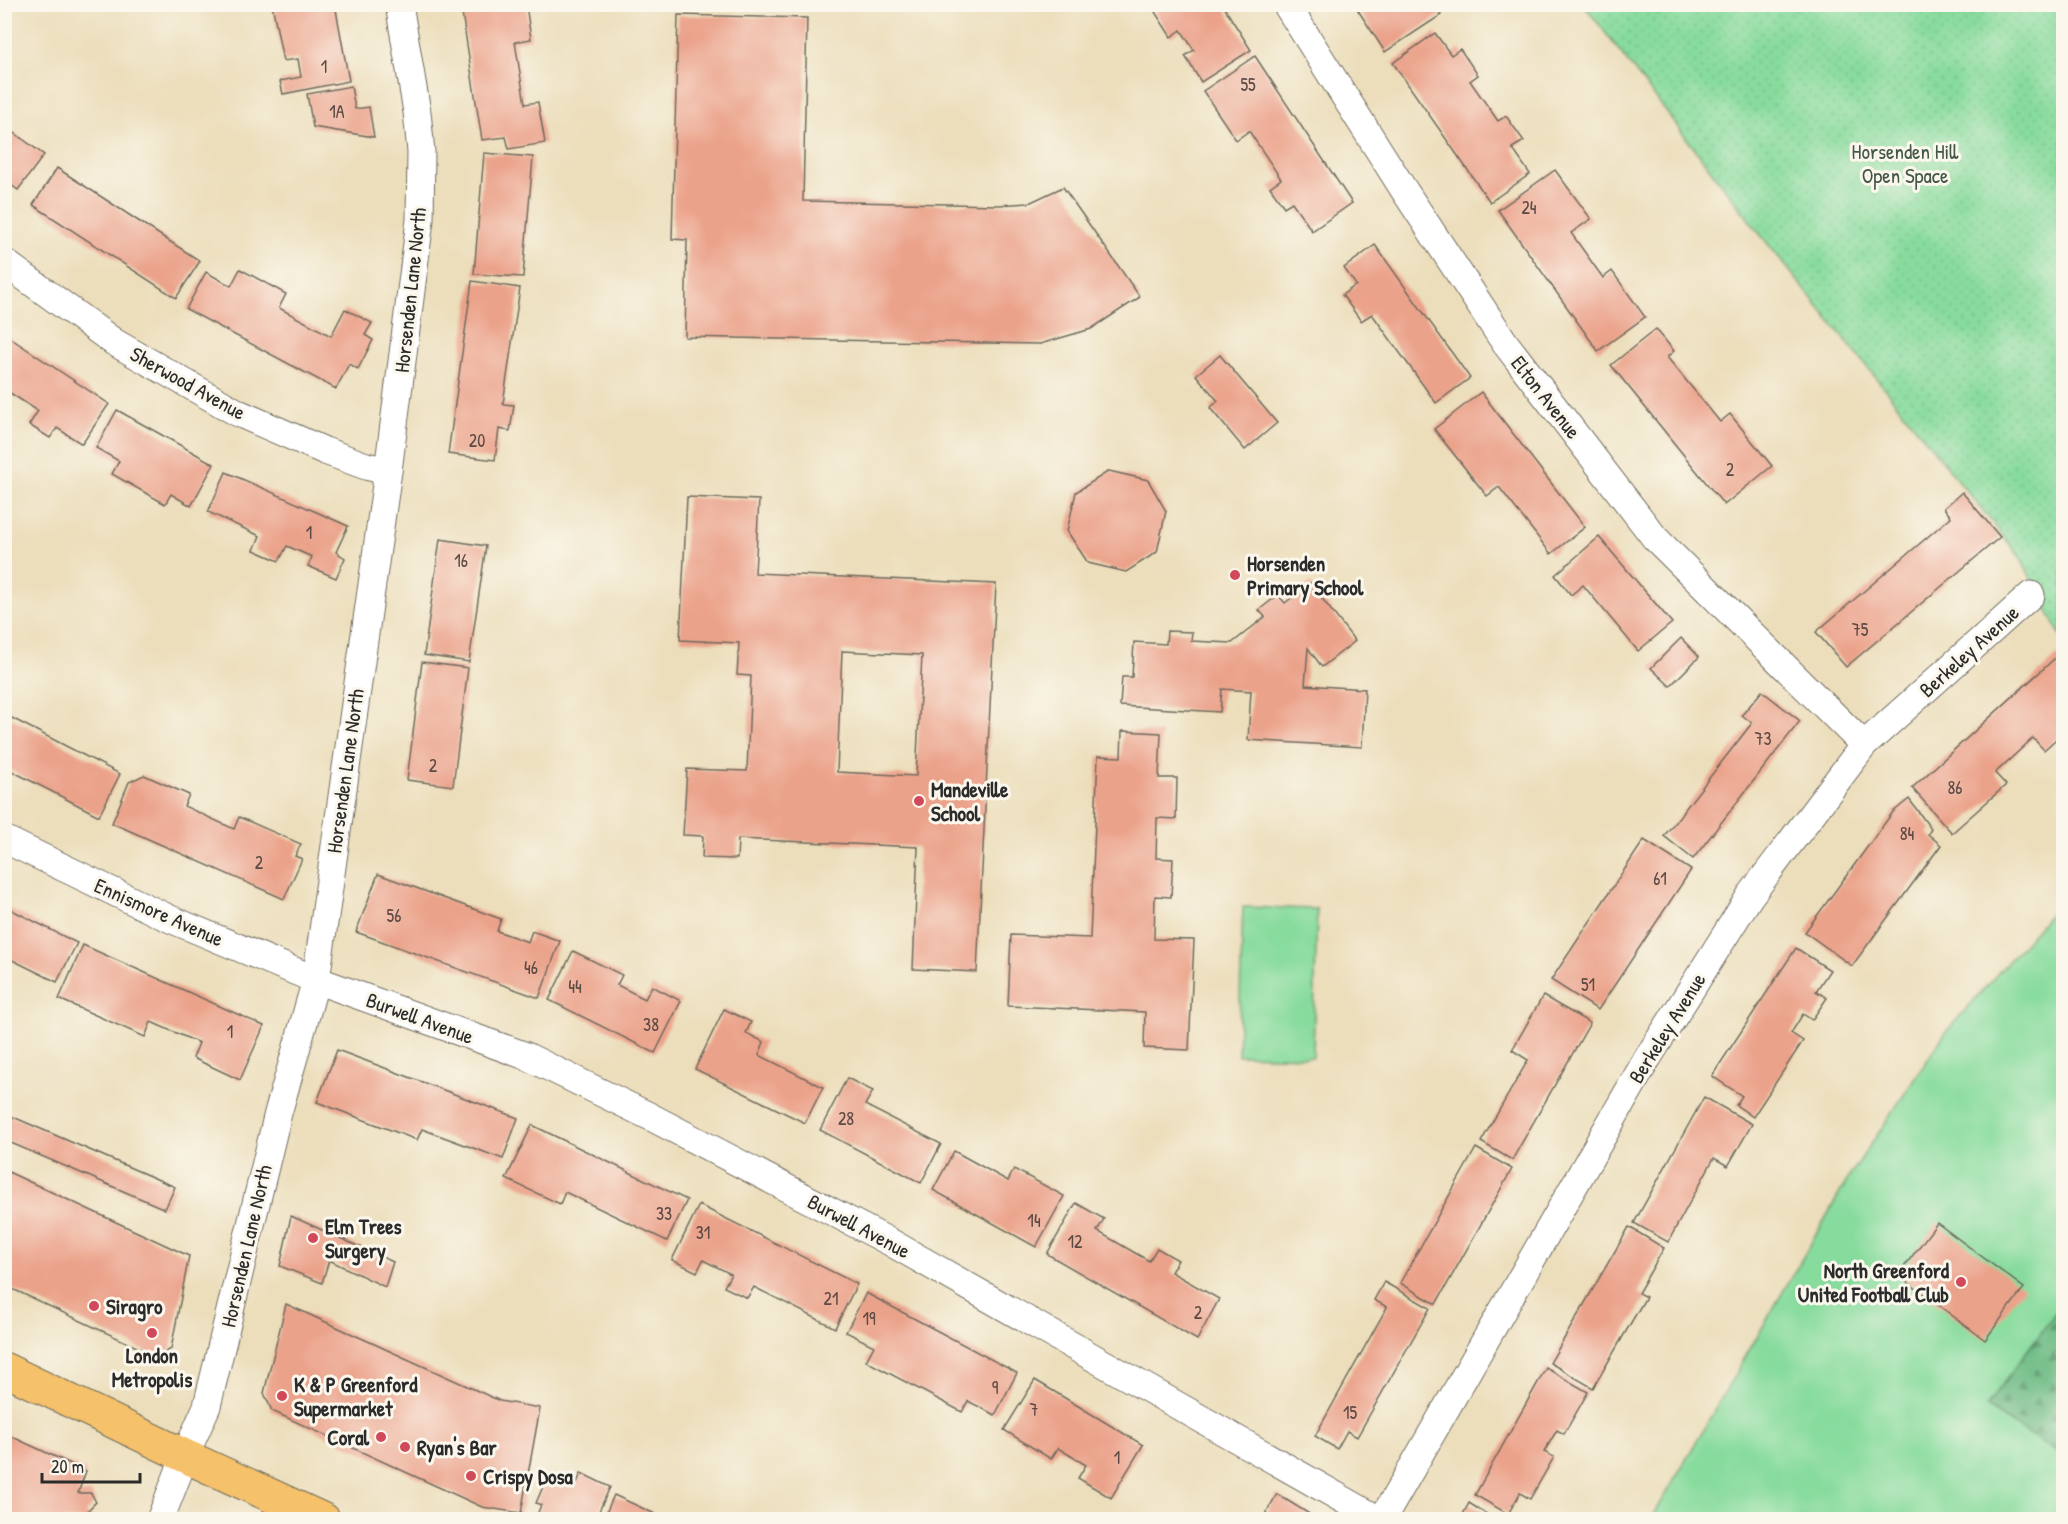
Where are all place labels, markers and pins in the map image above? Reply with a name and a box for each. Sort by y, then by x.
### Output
place label: Horsenden Primary School [1247,549,1364,603]
marker: Horsenden Primary School [1228,568,1242,582]
place label: Mandeville School [931,775,1009,828]
marker: Mandeville School [912,794,926,808]
place label: Elm Trees Surgery [325,1212,402,1266]
marker: Elm Trees Surgery [306,1231,320,1245]
place label: North Greenford United Football Club [1798,1256,1950,1309]
marker: North Greenford United Football Club [1954,1275,1968,1289]
place label: Siragro [106,1292,163,1322]
marker: Siragro [87,1299,101,1313]
marker: London Metropolis [145,1326,159,1340]
place label: London Metropolis [112,1341,192,1395]
place label: K & P Greenford Supermarket [294,1370,418,1424]
marker: K & P Greenford Supermarket [275,1389,289,1403]
place label: Coral [327,1423,369,1452]
marker: Coral [374,1430,388,1444]
place label: Ryan's Bar [417,1433,497,1463]
marker: Ryan's Bar [398,1440,412,1454]
place label: Crispy Dosa [483,1462,574,1492]
marker: Crispy Dosa [464,1469,478,1483]

